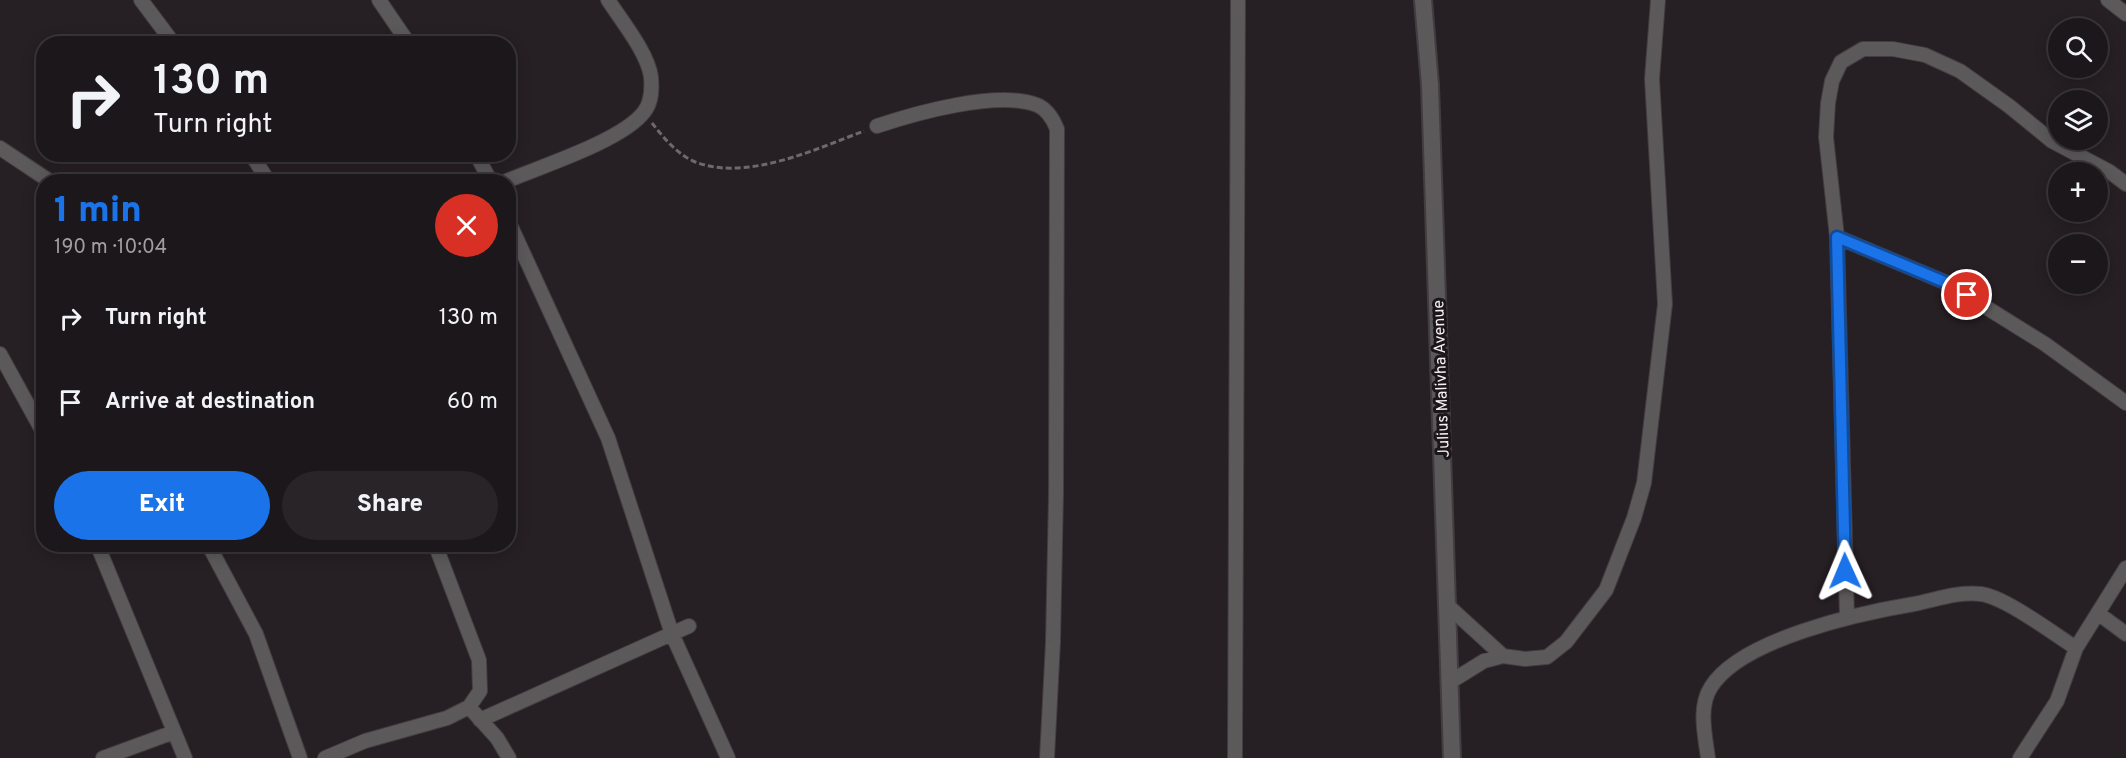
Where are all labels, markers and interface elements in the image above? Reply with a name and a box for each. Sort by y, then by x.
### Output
map controls [2048,18,2108,294]
button: search [2048,18,2108,78]
text: 130 m [153,56,269,109]
icon: right [54,60,132,138]
button: layers [2048,90,2108,150]
text: Turn right [153,108,272,142]
button: + [2048,162,2108,222]
text: 1 min [54,189,142,235]
button: close [435,194,498,257]
button: − [2048,234,2108,294]
text: 190 m · 10:04 [54,235,167,261]
pin [1941,269,1992,320]
icon: arrive [1950,278,1983,311]
street label: Julius Malivha Avenue [1429,300,1455,458]
icon: right [54,302,87,335]
text: Turn right [105,305,207,332]
text: 130 m [439,305,498,332]
icon: arrive [54,386,87,419]
text: Arrive at destination [105,389,315,416]
text: 60 m [447,389,498,416]
button: Exit [54,471,270,540]
button: Share [282,471,498,540]
position arrow [1813,539,1877,603]

